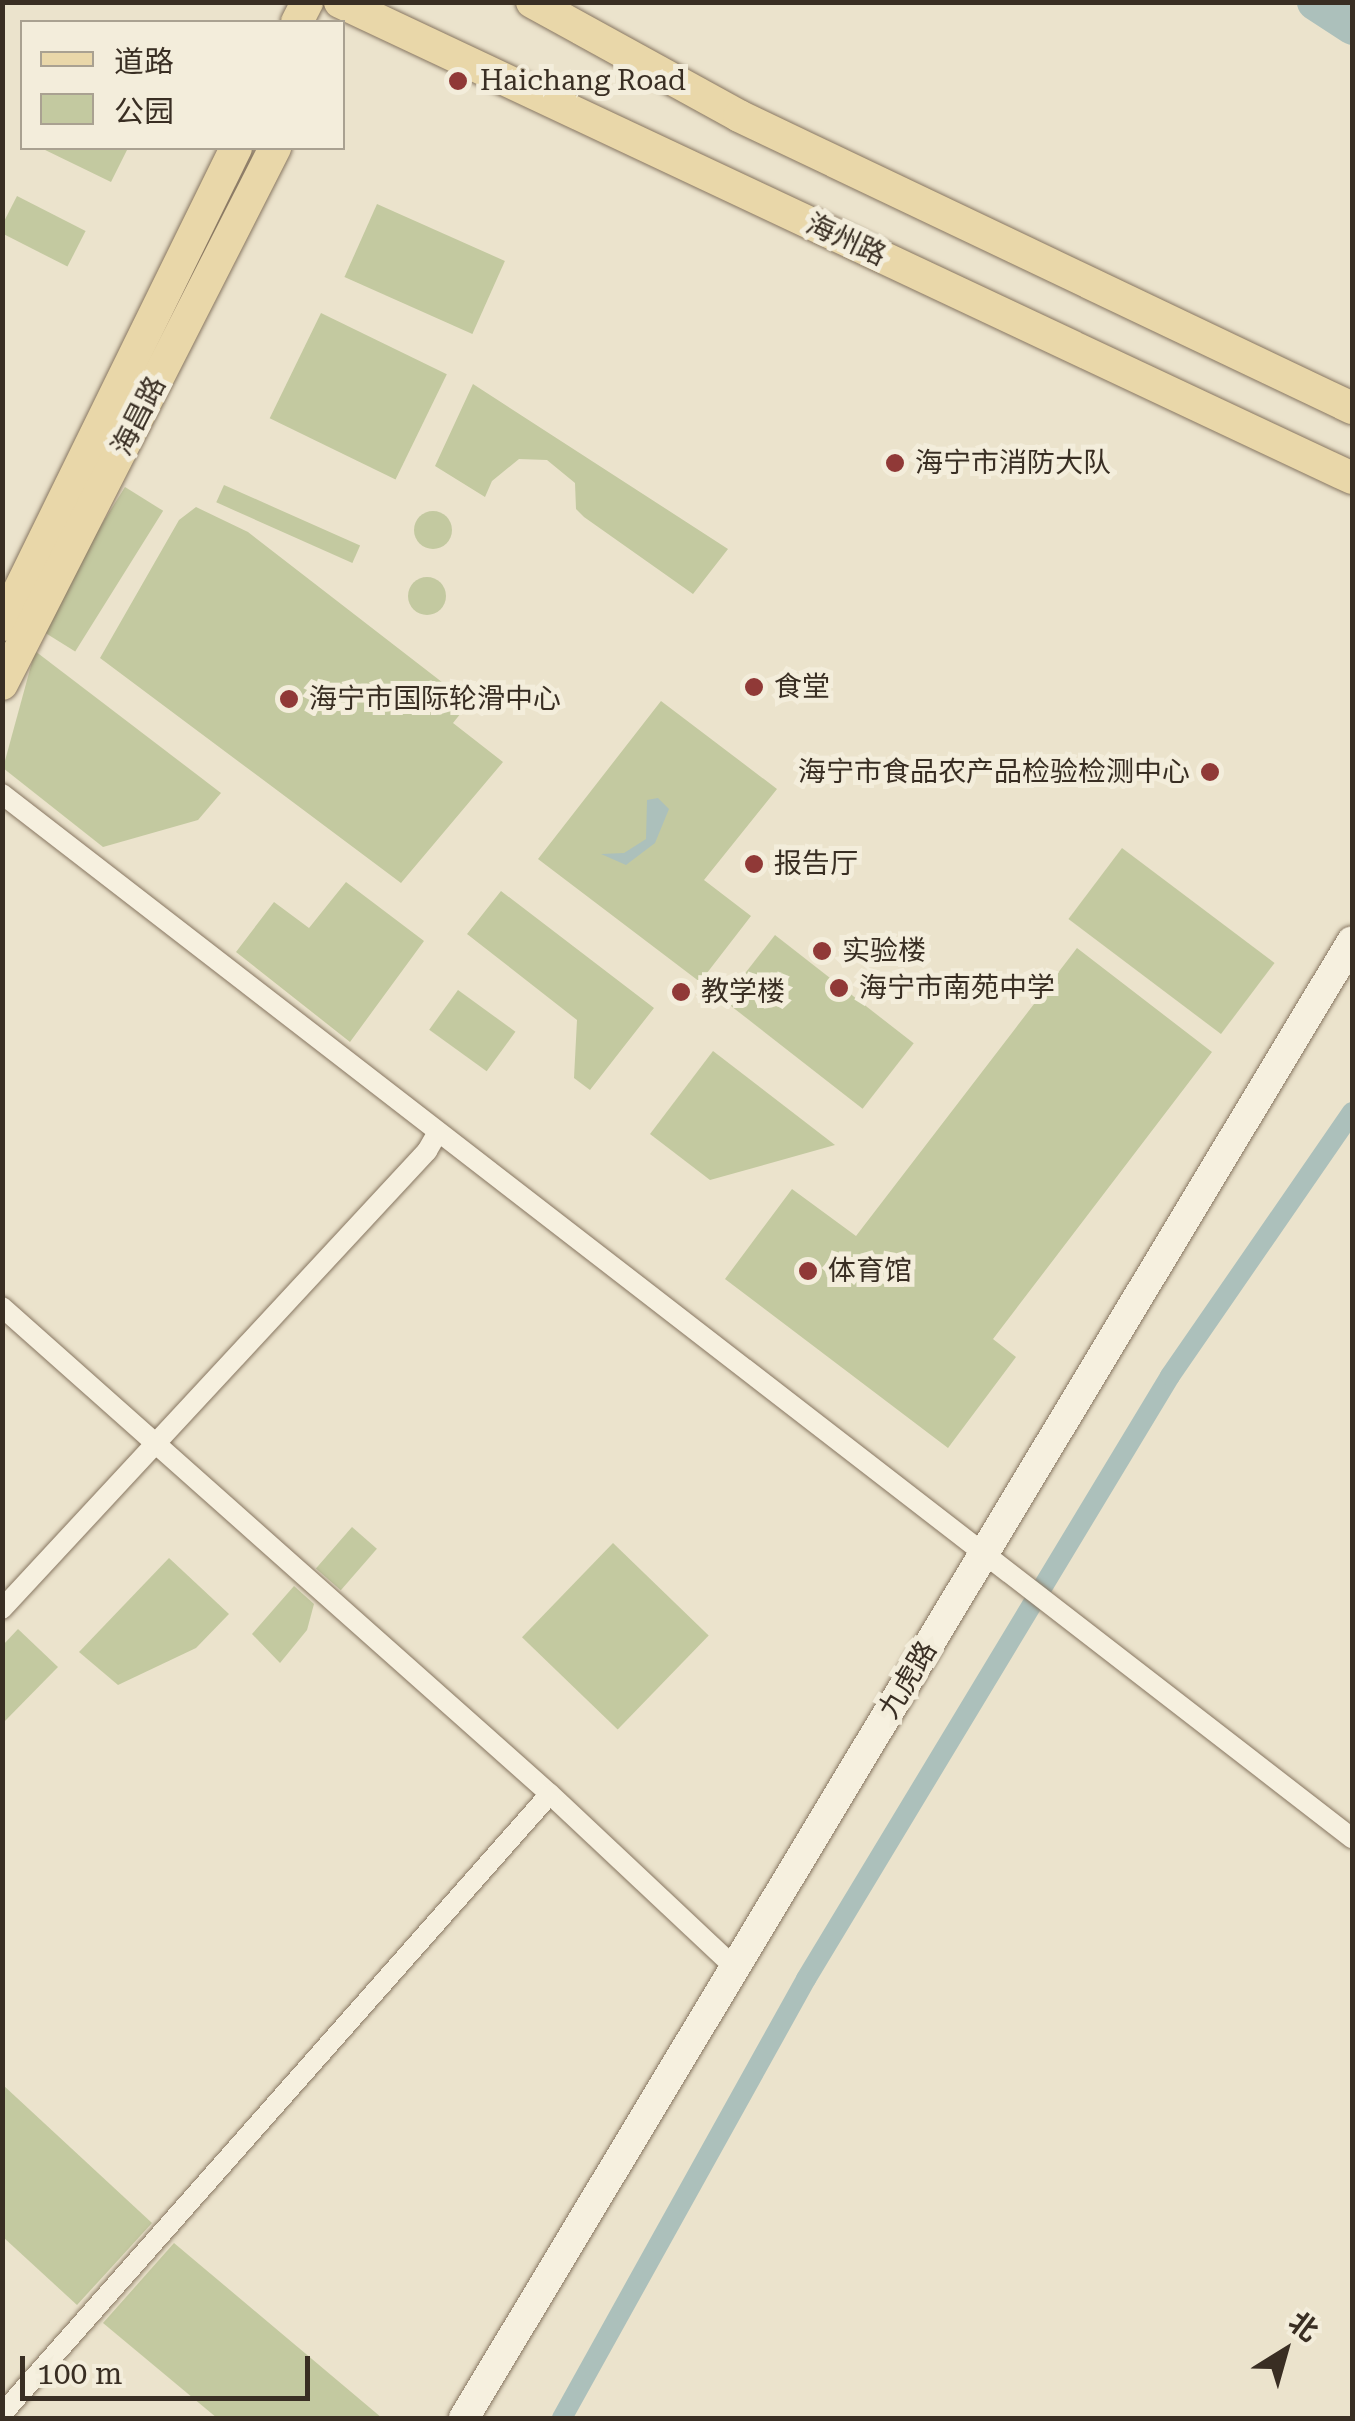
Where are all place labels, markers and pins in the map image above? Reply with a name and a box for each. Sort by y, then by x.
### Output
place label: Haichang Road [480,64,686,98]
marker: Haichang Road [445,68,471,94]
place label: 海宁市消防大队 [915,446,1111,480]
marker: 海宁市消防大队 [884,452,906,474]
place label: 食堂 [774,670,830,704]
marker: 食堂 [743,676,765,698]
place label: 海宁市国际轮滑中心 [309,682,561,716]
marker: 海宁市国际轮滑中心 [278,688,300,710]
place label: 海宁市食品农产品检验检测中心 [798,755,1190,789]
marker: 海宁市食品农产品检验检测中心 [1199,761,1221,783]
place label: 报告厅 [774,847,858,881]
marker: 报告厅 [743,853,765,875]
place label: 实验楼 [842,934,926,968]
marker: 实验楼 [811,940,833,962]
place label: 海宁市南苑中学 [859,971,1055,1005]
place label: 教学楼 [701,975,785,1009]
marker: 海宁市南苑中学 [828,977,850,999]
marker: 教学楼 [670,981,692,1003]
place label: 体育馆 [828,1254,912,1288]
marker: 体育馆 [797,1260,819,1282]

